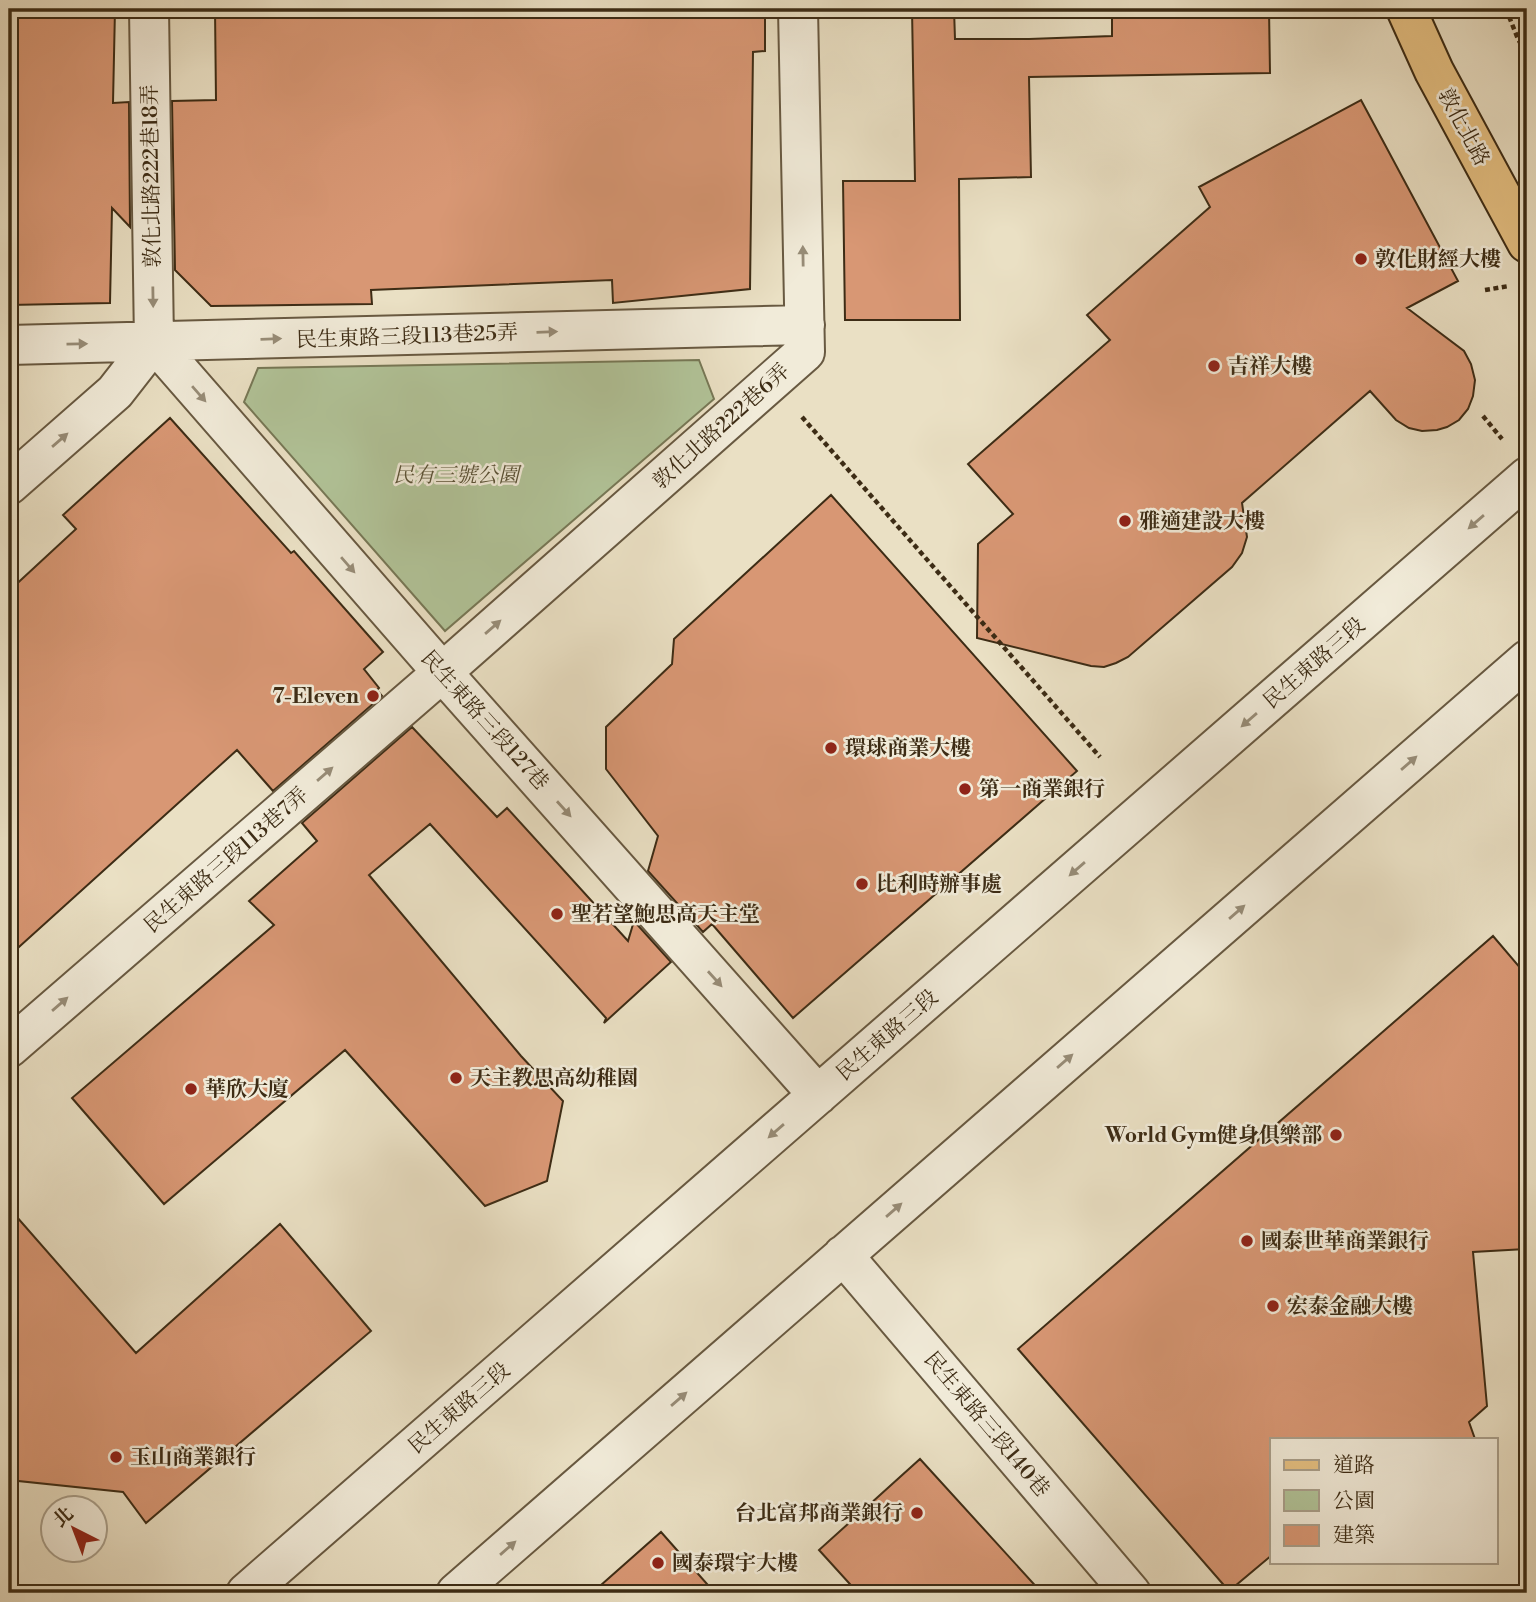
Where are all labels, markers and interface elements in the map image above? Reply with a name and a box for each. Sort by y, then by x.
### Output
street label: 敦化北路222巷18弄 [137,84,167,268]
street label: 敦化北路 [1432,84,1494,171]
one-way arrow [798,245,809,267]
place label: 敦化財經大樓 [1375,247,1501,273]
marker: 敦化財經大樓 [1353,251,1369,267]
one-way arrow [147,287,159,309]
street label: 民生東路三段113巷25弄 [296,320,518,354]
one-way arrow [537,326,559,337]
one-way arrow [260,334,282,345]
one-way arrow [66,338,88,350]
place label: 吉祥大樓 [1228,354,1312,380]
marker: 吉祥大樓 [1206,358,1222,374]
street label: 敦化北路222巷6弄 [648,359,795,495]
one-way arrow [191,385,207,403]
one-way arrow [51,433,68,449]
park label: 民有三號公園 [393,463,522,489]
place label: 雅適建設大樓 [1139,509,1265,535]
marker: 雅適建設大樓 [1117,513,1133,529]
one-way arrow [1467,514,1485,530]
one-way arrow [340,556,356,573]
street label: 民生東路三段 [1259,613,1371,715]
one-way arrow [485,620,502,635]
street label: 民生東路三段127巷 [415,645,554,796]
place label: 7-Eleven [272,684,359,710]
marker: 7-Eleven [365,688,381,704]
one-way arrow [1240,712,1258,728]
place label: 環球商業大樓 [845,736,971,762]
marker: 環球商業大樓 [823,740,839,756]
one-way arrow [1400,755,1418,771]
one-way arrow [316,766,334,782]
place label: 第一商業銀行 [979,777,1105,803]
marker: 第一商業銀行 [957,781,973,797]
street label: 民生東路三段113巷7弄 [139,782,314,939]
one-way arrow [556,800,572,818]
one-way arrow [1068,861,1086,877]
place label: 比利時辦事處 [876,872,1002,898]
marker: 比利時辦事處 [854,876,870,892]
place label: 聖若望鮑思高天主堂 [571,902,760,928]
one-way arrow [1228,904,1246,920]
marker: 聖若望鮑思高天主堂 [549,906,565,922]
one-way arrow [707,970,723,987]
street label: 民生東路三段 [832,985,944,1087]
one-way arrow [52,997,69,1012]
one-way arrow [1056,1053,1074,1069]
place label: 天主教思高幼稚園 [470,1066,638,1092]
marker: 天主教思高幼稚園 [448,1070,464,1086]
place label: 華欣大廈 [205,1077,289,1103]
marker: 華欣大廈 [183,1081,199,1097]
one-way arrow [768,1123,785,1138]
place label: World Gym健身俱樂部 [1104,1123,1322,1149]
marker: World Gym健身俱樂部 [1328,1127,1344,1143]
one-way arrow [885,1203,902,1219]
place label: 國泰世華商業銀行 [1261,1229,1429,1255]
marker: 國泰世華商業銀行 [1239,1233,1255,1249]
place label: 宏泰金融大樓 [1287,1294,1413,1320]
marker: 宏泰金融大樓 [1265,1298,1281,1314]
street label: 民生東路三段140巷 [918,1347,1055,1503]
street label: 民生東路三段 [404,1358,516,1460]
one-way arrow [670,1391,688,1407]
legend [1270,1438,1498,1564]
place label: 玉山商業銀行 [130,1445,256,1471]
marker: 玉山商業銀行 [108,1449,124,1465]
text: 道路 [1333,1453,1375,1479]
text: 公園 [1333,1489,1375,1515]
north arrow [38,1494,108,1564]
place label: 台北富邦商業銀行 [735,1501,903,1527]
text: 北 [48,1502,78,1532]
marker: 台北富邦商業銀行 [909,1505,925,1521]
text: 建築 [1333,1523,1375,1549]
one-way arrow [499,1541,516,1556]
place label: 國泰環宇大樓 [672,1551,798,1577]
marker: 國泰環宇大樓 [650,1555,666,1571]

